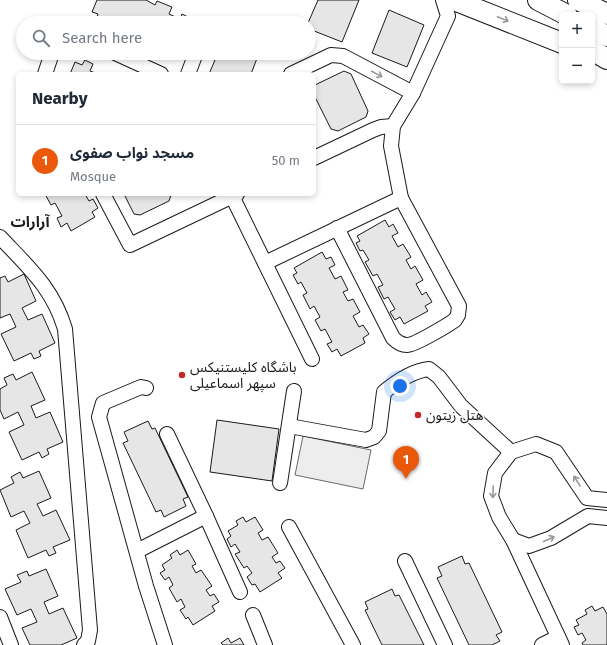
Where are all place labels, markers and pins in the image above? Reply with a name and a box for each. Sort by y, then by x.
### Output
place label: باشگاه کلیستنیکس سپهر اسماعیلی [190,359,297,393]
marker: باشگاه کلیستنیکس سپهر اسماعیلی [177,370,187,380]
place label: هتل زیتون [426,407,484,424]
marker: هتل زیتون [413,410,423,420]
pin: 1 [393,446,419,479]

